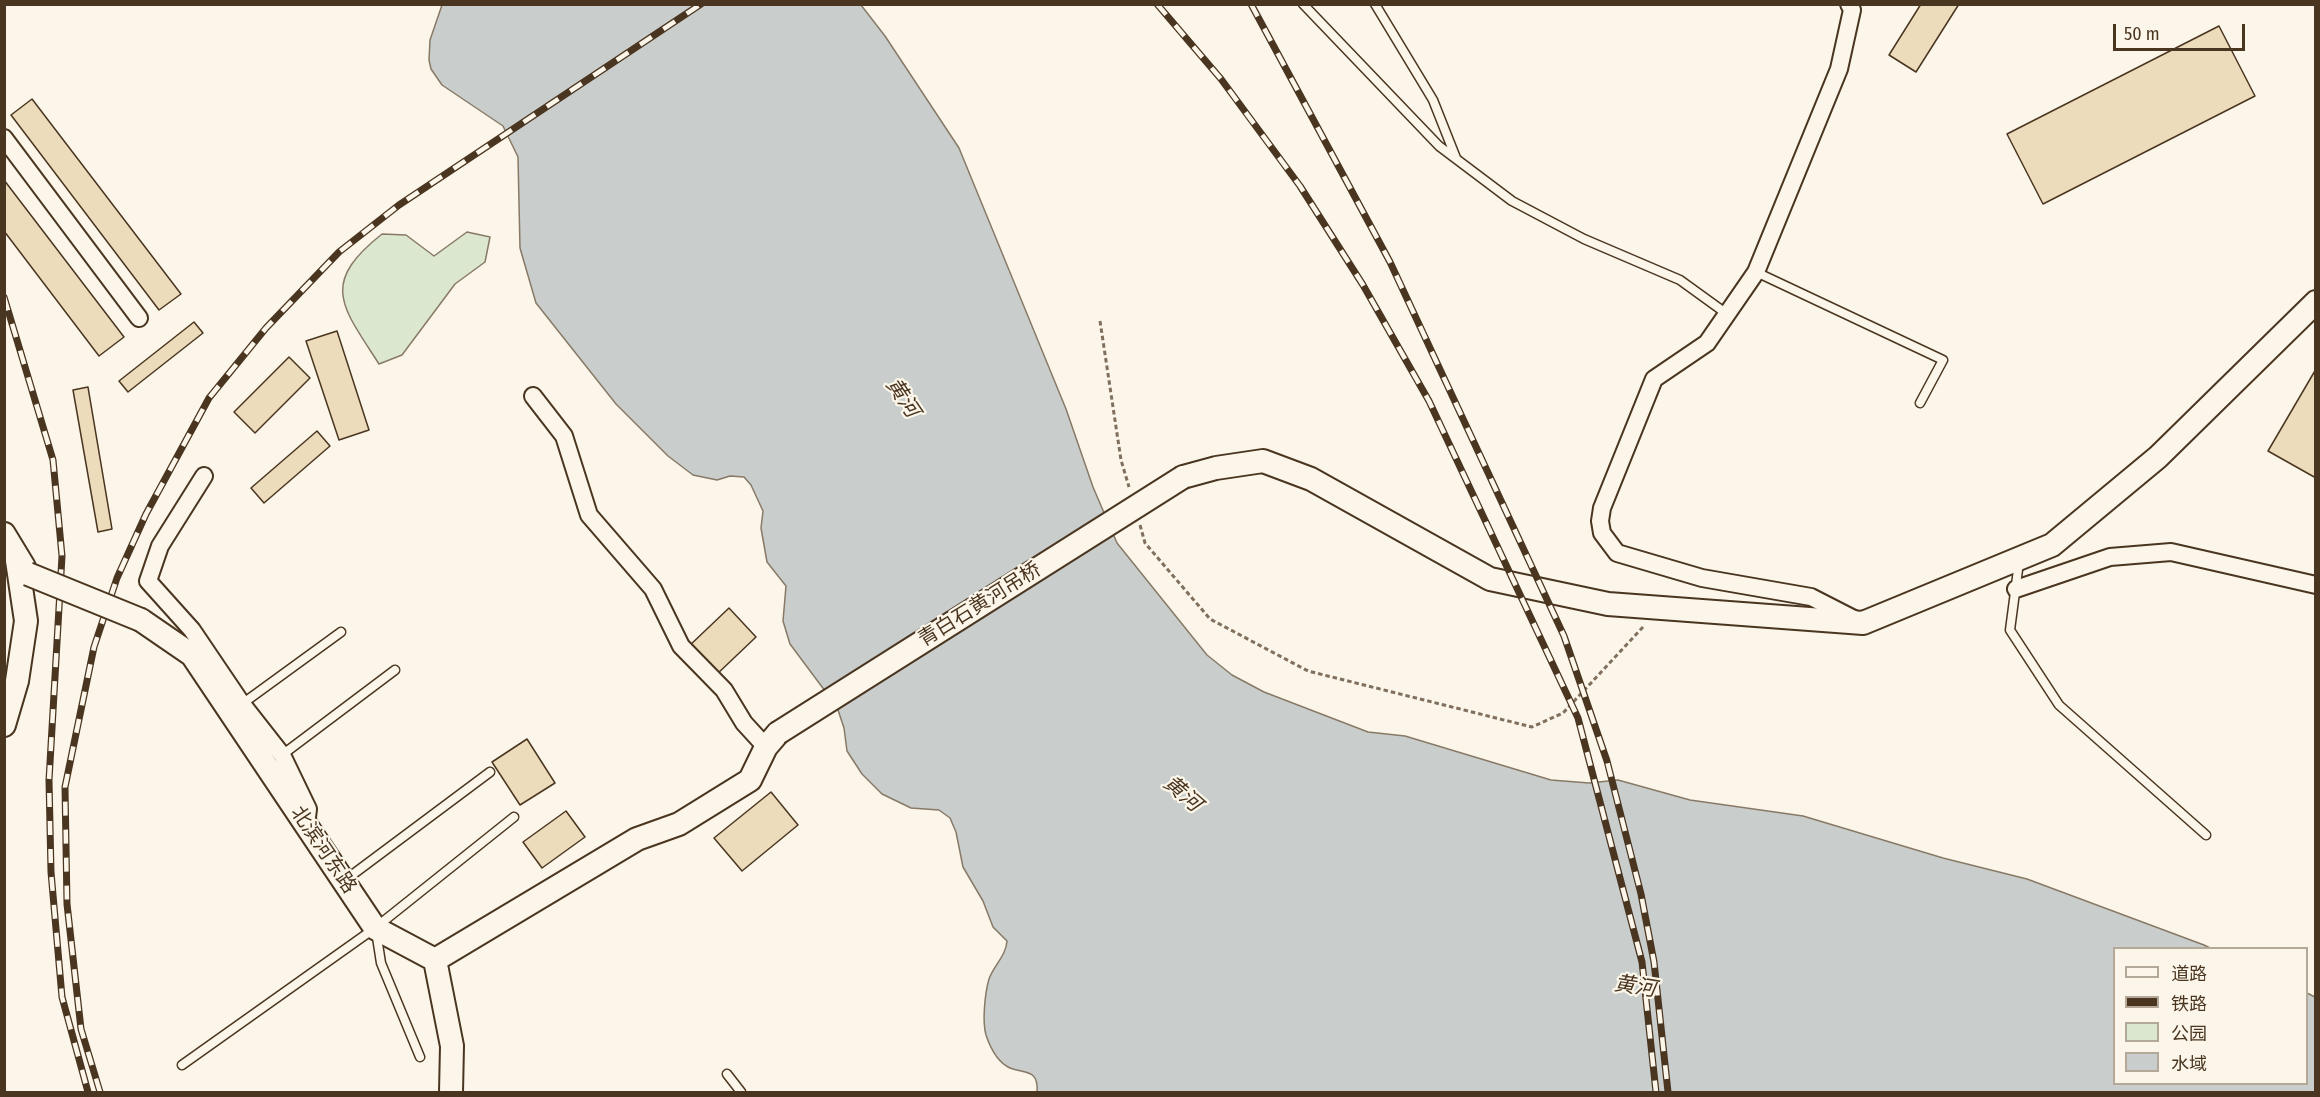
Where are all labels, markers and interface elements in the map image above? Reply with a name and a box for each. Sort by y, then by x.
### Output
scale bar [2116,12,2248,50]
text: 50 m [2124,23,2160,45]
water label: 黄河 [880,374,924,422]
street label: 青白石黄河吊桥 [914,558,1046,652]
water label: 黄河 [1158,771,1206,817]
street label: 北滨河东路 [285,802,361,898]
legend [2113,947,2308,1085]
text: 道路 [2171,963,2207,985]
water label: 黄河 [1612,971,1658,1003]
text: 铁路 [2171,993,2207,1015]
text: 公园 [2171,1023,2207,1045]
text: 水域 [2171,1053,2207,1075]

